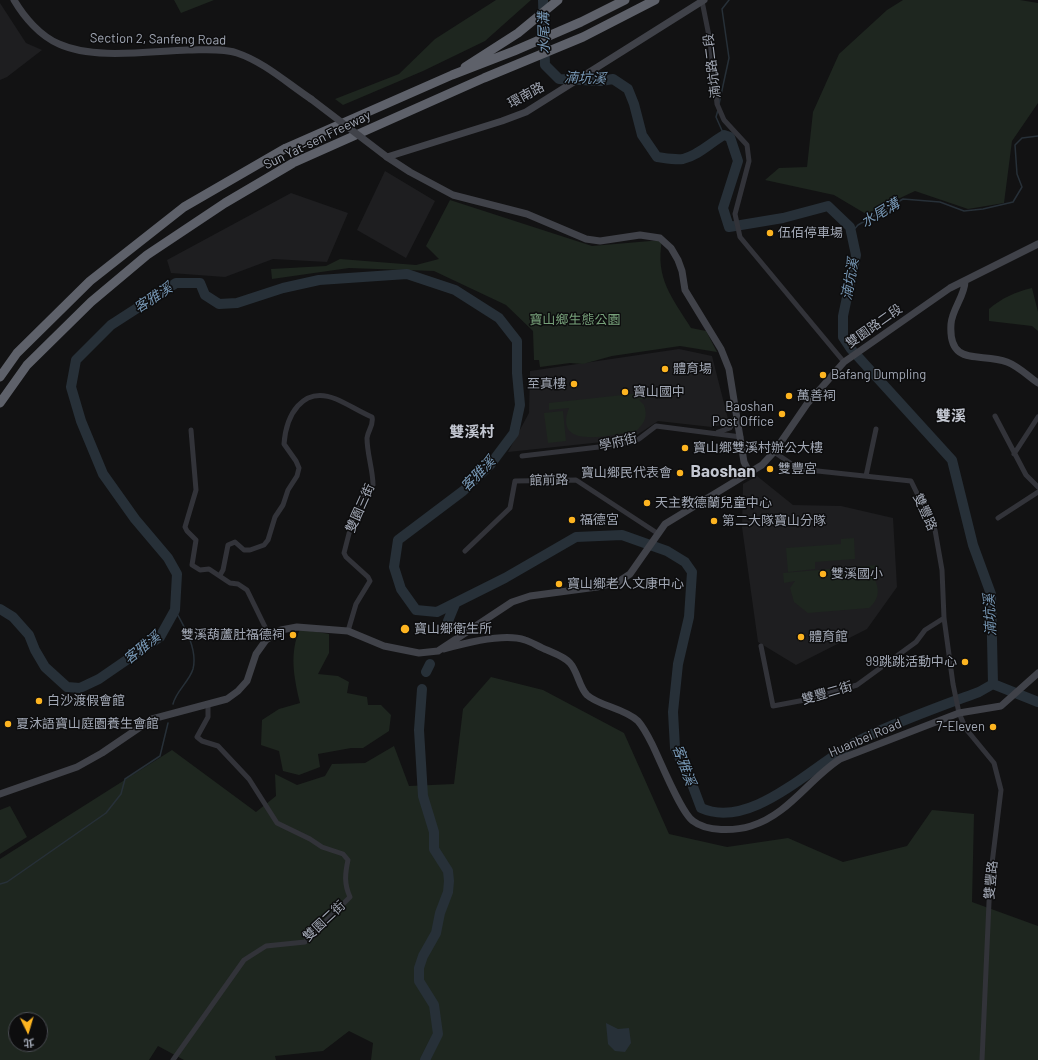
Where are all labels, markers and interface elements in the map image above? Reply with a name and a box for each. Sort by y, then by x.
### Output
water label: 水尾溝 [535,12,553,54]
street label: Section 2, Sanfeng Road [90,30,226,48]
street label: 湳坑路二段 [700,33,724,99]
water label: 湳坑溪 [564,69,606,87]
street label: 環南路 [505,79,547,111]
street label: Sun Yat-sen Freeway [261,107,373,173]
water label: 水尾溝 [858,195,902,231]
place label: 伍佰停車場 [778,225,843,241]
marker: 伍佰停車場 [765,228,775,238]
water label: 湳坑溪 [838,257,862,301]
water label: 客雅溪 [131,280,175,316]
street label: 雙園路二段 [843,301,905,351]
park label: 寶山鄉生態公園 [530,312,620,328]
place label: 體育場 [673,361,712,377]
marker: 體育場 [660,364,670,374]
place label: Bafang Dumpling [831,367,926,383]
marker: Bafang Dumpling [818,370,828,380]
place label: 至真樓 [527,376,566,392]
marker: 至真樓 [569,379,579,389]
place label: 寶山國中 [633,384,685,400]
marker: 寶山國中 [620,387,630,397]
place label: 萬善祠 [797,388,836,404]
marker: 萬善祠 [784,391,794,401]
place label: Baoshan Post Office [712,399,774,430]
district label: 雙溪 [936,407,966,425]
marker: Baoshan Post Office [777,409,787,419]
district label: 雙溪村 [450,423,494,441]
street label: 學府街 [597,430,639,454]
place label: 寶山鄉雙溪村辦公大樓 [693,440,823,456]
marker: 寶山鄉雙溪村辦公大樓 [680,443,690,453]
water label: 客雅溪 [457,453,499,495]
district label: Baoshan [690,461,756,481]
place label: 雙豐宮 [778,461,817,477]
marker: 雙豐宮 [765,464,775,474]
place label: 寶山鄉民代表會 [581,465,672,481]
marker: 寶山鄉民代表會 [675,468,685,478]
street label: 館前路 [529,472,569,488]
street label: 雙園三街 [342,481,378,535]
street label: 雙豐路 [910,491,940,533]
place label: 天主教德蘭兒童中心 [655,495,772,511]
marker: 天主教德蘭兒童中心 [642,498,652,508]
place label: 福德宮 [580,512,619,528]
place label: 第二大隊寶山分隊 [722,513,826,529]
marker: 福德宮 [567,515,577,525]
marker: 第二大隊寶山分隊 [709,516,719,526]
place label: 雙溪國小 [831,566,883,582]
marker: 雙溪國小 [818,569,828,579]
place label: 寶山鄉老人文康中心 [567,576,684,592]
marker: 寶山鄉老人文康中心 [554,579,564,589]
water label: 湳坑溪 [981,594,999,636]
place label: 寶山鄉衛生所 [414,621,492,637]
marker: 寶山鄉衛生所 [399,623,411,635]
place label: 雙溪葫蘆肚福德祠 [181,627,285,643]
water label: 客雅溪 [120,628,164,668]
place label: 體育館 [809,629,848,645]
marker: 雙溪葫蘆肚福德祠 [288,630,298,640]
marker: 體育館 [796,632,806,642]
place label: 99跳跳活動中心 [865,654,957,670]
marker: 99跳跳活動中心 [960,657,970,667]
street label: 雙豐二街 [800,678,854,708]
place label: 白沙渡假會館 [47,693,125,709]
marker: 白沙渡假會館 [34,696,44,706]
place label: 夏沐語寶山庭園養生會館 [16,716,159,732]
street label: Huanbei Road [826,716,904,760]
marker: 夏沐語寶山庭園養生會館 [3,719,13,729]
place label: 7-Eleven [936,719,985,735]
marker: 7-Eleven [988,722,998,732]
water label: 客雅溪 [669,742,699,788]
street label: 雙豐路 [982,860,1000,900]
street label: 雙園二街 [300,898,348,944]
north arrow [8,1012,48,1052]
text: 北 [23,1037,35,1050]

